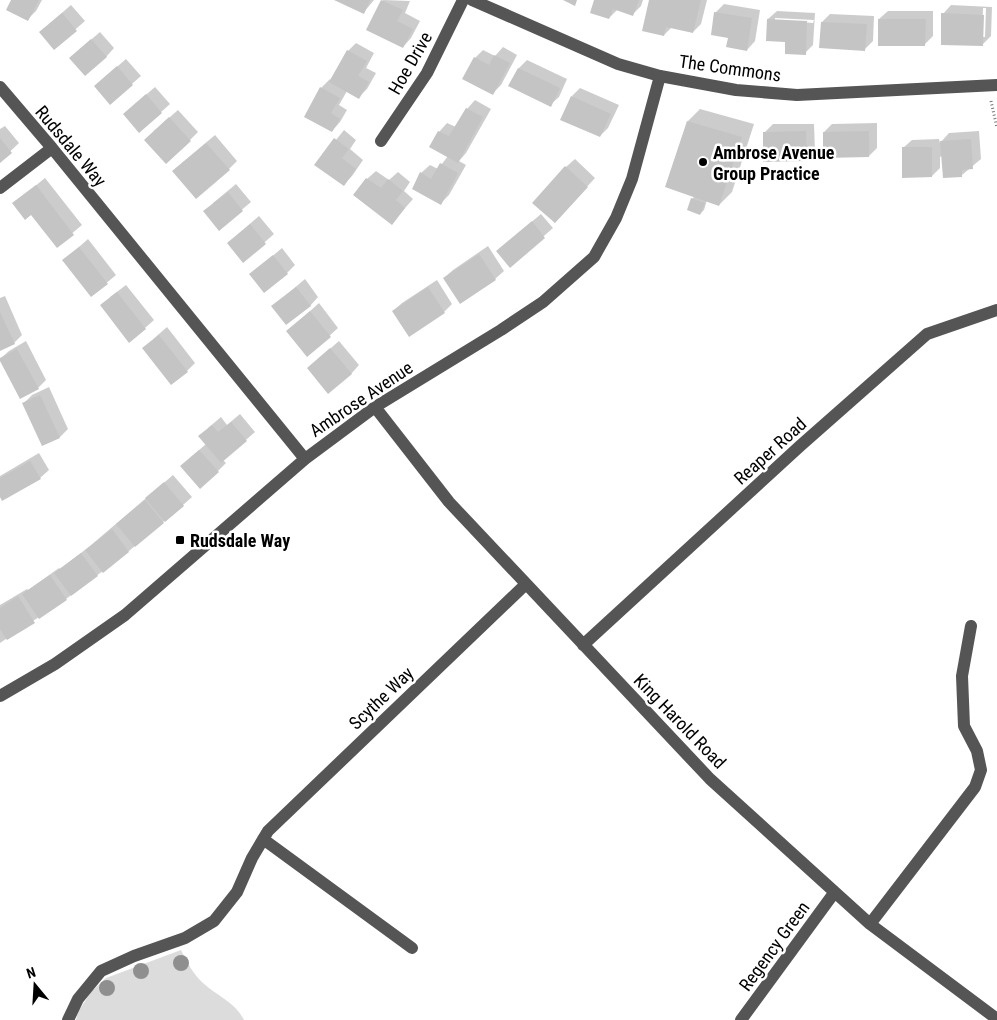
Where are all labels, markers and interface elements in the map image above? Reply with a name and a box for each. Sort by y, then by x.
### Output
street label: Hoe Drive [384,28,436,98]
street label: The Commons [678,50,782,86]
street label: Rudsdale Way [31,101,111,191]
place label: Ambrose Avenue Group Practice [713,142,835,184]
marker: Ambrose Avenue Group Practice [697,156,709,168]
street label: Ambrose Avenue [305,357,417,441]
street label: Reaper Road [730,413,810,489]
place label: Rudsdale Way [190,530,290,551]
marker: Rudsdale Way [174,534,186,546]
street label: Scythe Way [345,662,418,734]
street label: King Harold Road [630,669,730,773]
street label: Regency Green [734,897,814,995]
north arrow [10,960,60,1010]
text: N [24,964,38,982]

